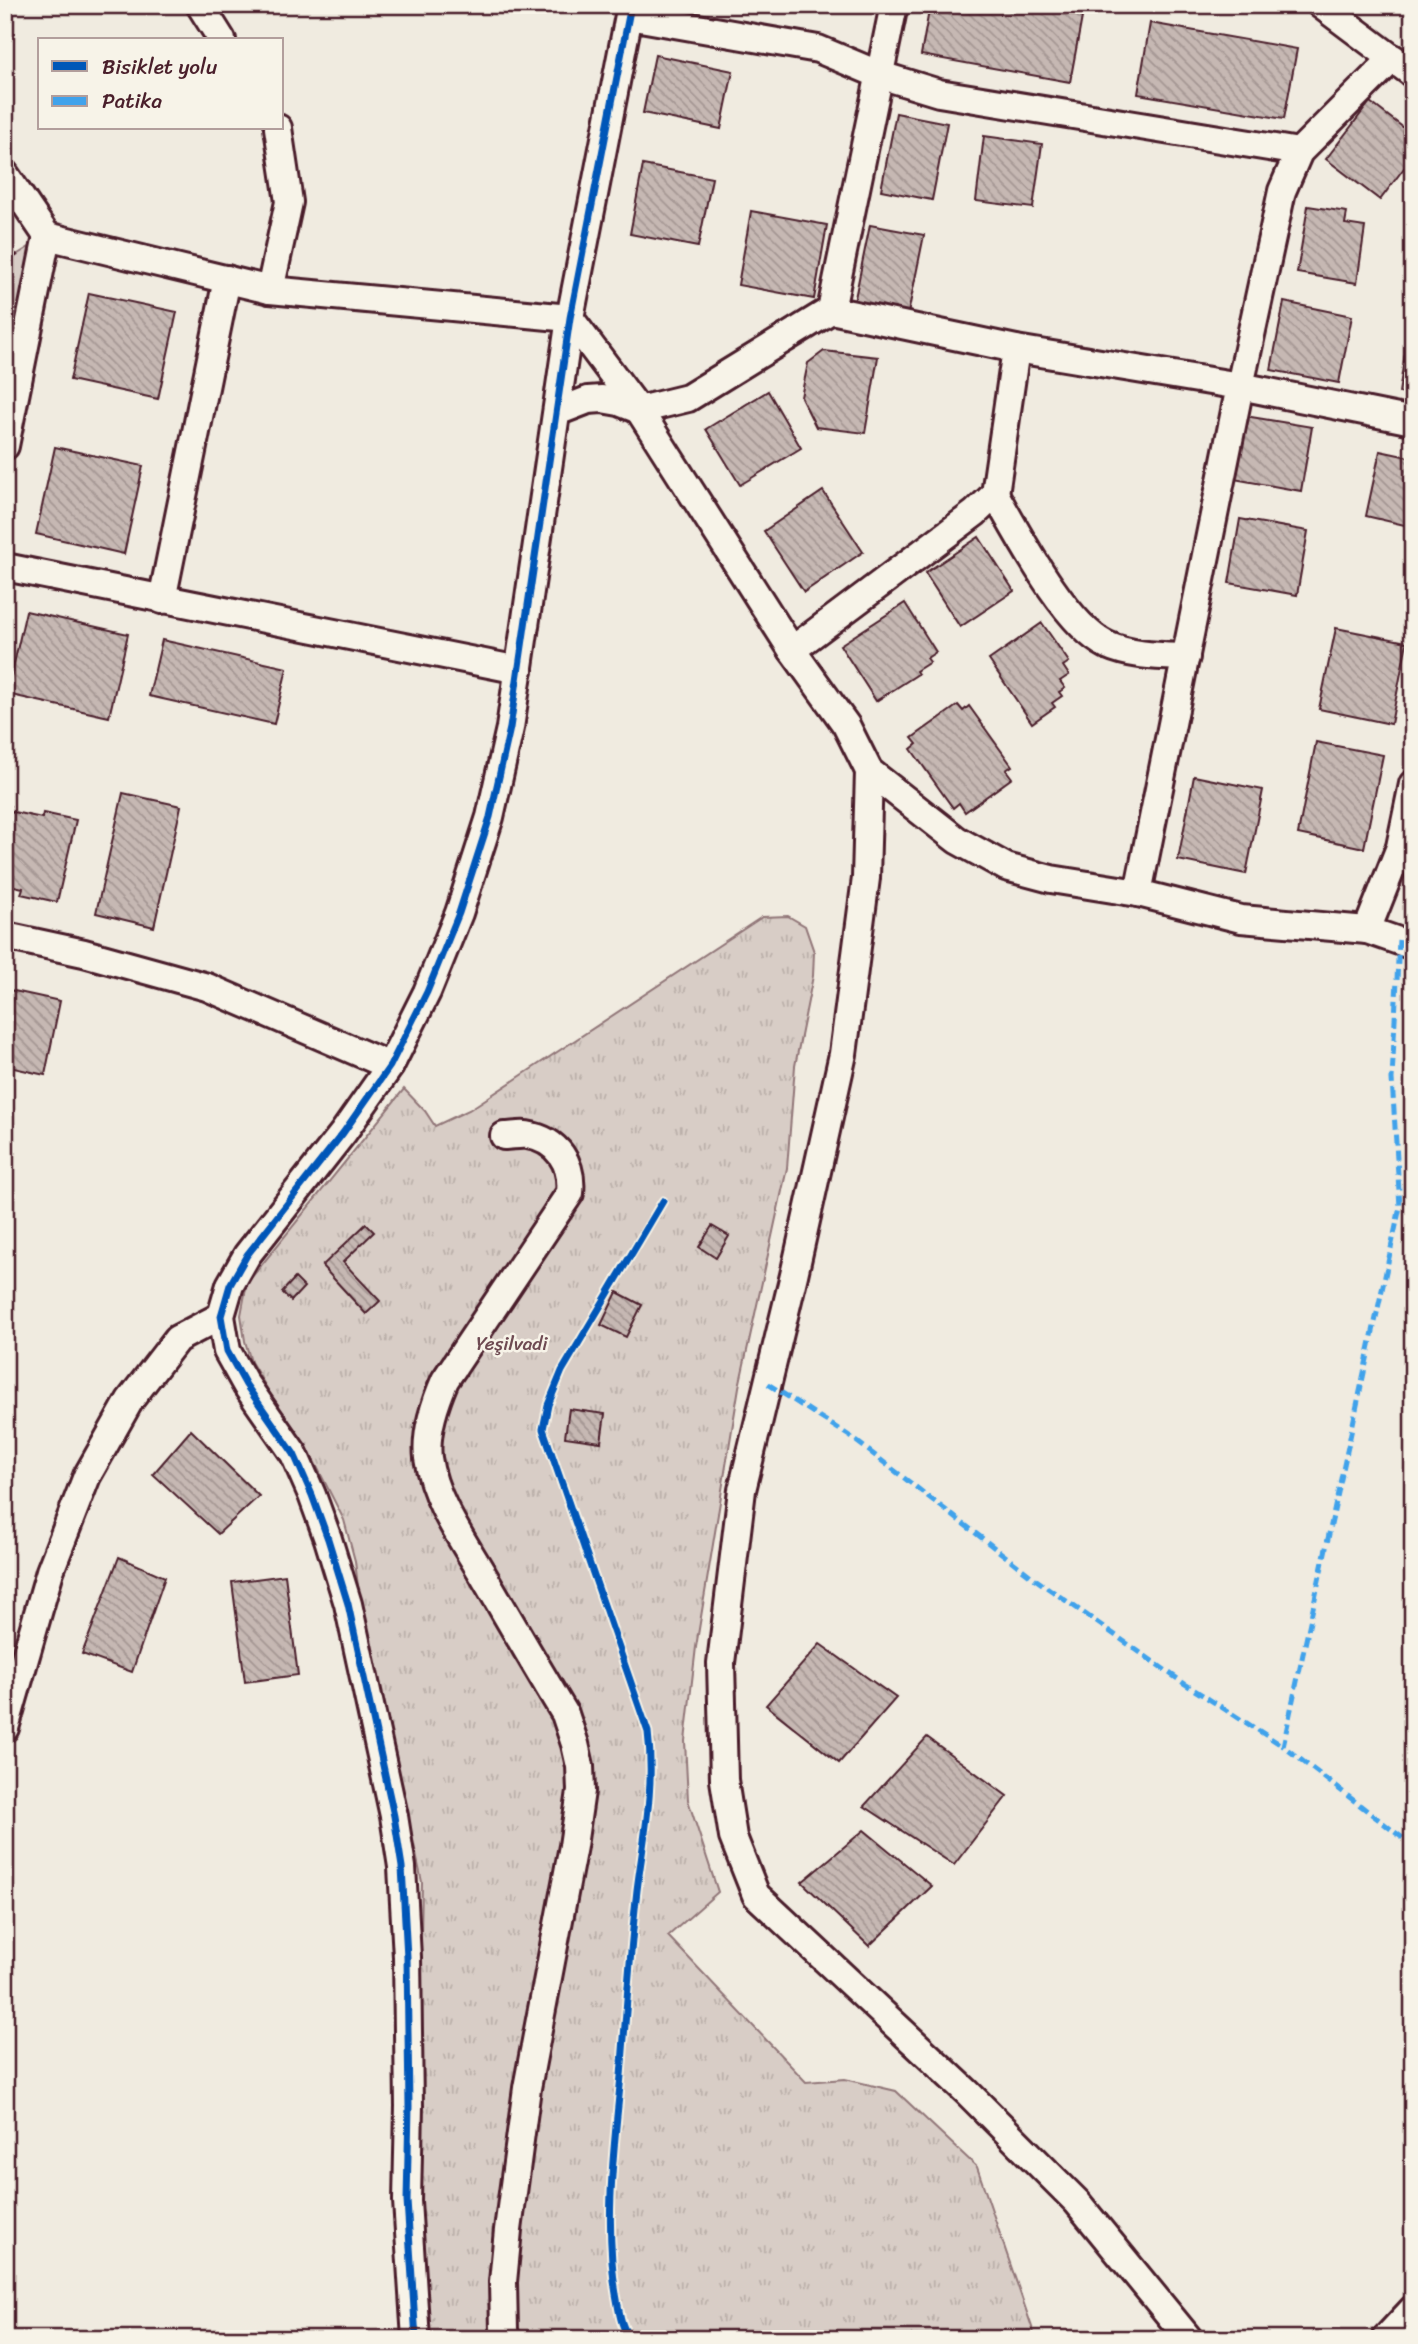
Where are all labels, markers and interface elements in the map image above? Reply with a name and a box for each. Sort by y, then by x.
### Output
legend [38,38,284,130]
text: Bisiklet yolu [102,48,218,86]
text: Patika [102,82,162,120]
park label: Yeşilvadi [476,1327,548,1360]

